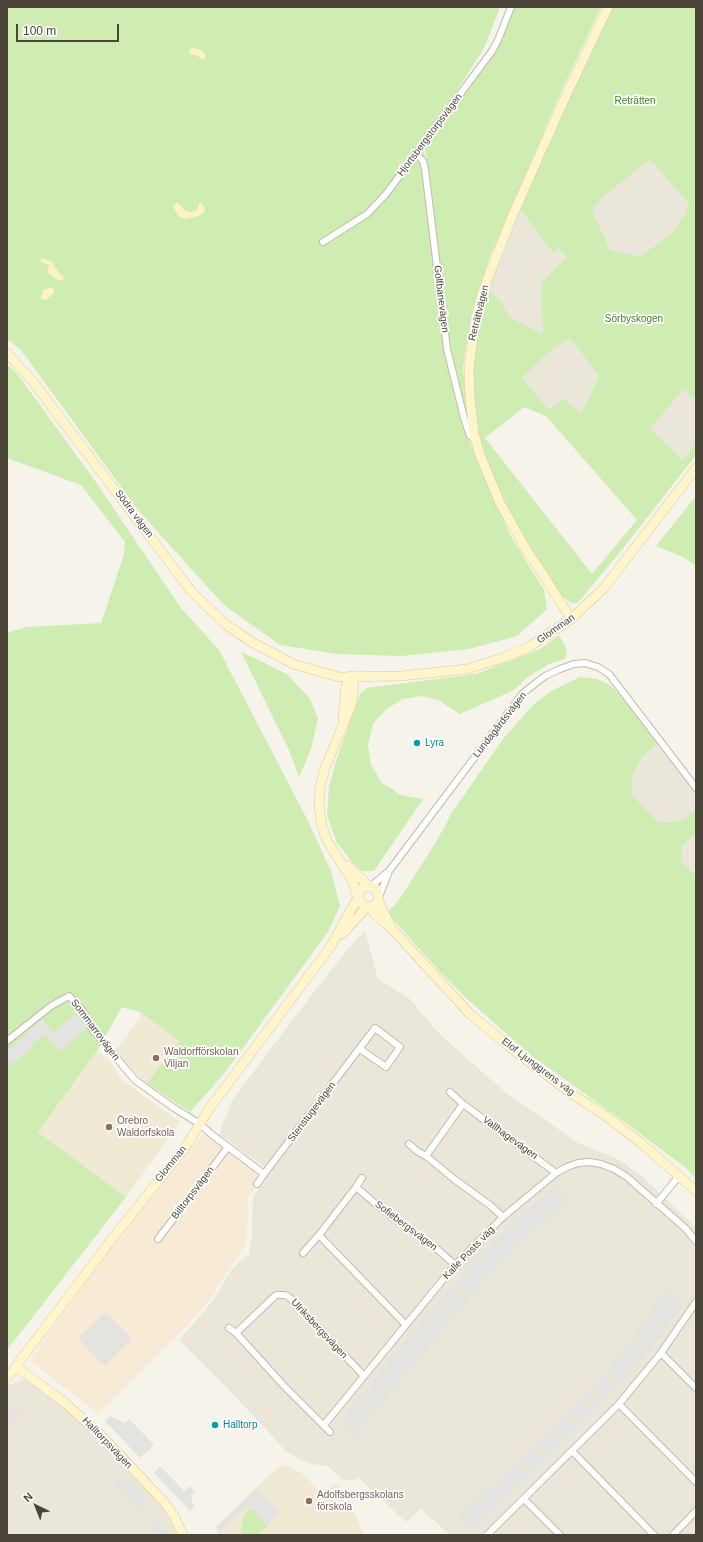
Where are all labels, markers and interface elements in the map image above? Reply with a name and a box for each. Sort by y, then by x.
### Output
scale bar [18,16,121,42]
text: 100 m [23,24,56,38]
street label: Hjortsbergstorpsvägen [395,91,465,179]
park label: Reträtten [614,95,656,107]
street label: Golfbanevägen [431,265,451,333]
street label: Reträttvägen [466,284,492,342]
park label: Sörbyskogen [605,313,663,325]
street label: Södra vägen [112,488,156,540]
street label: Glomman [535,612,577,646]
street label: Lundagårdsvägen [471,690,529,760]
place label: Lyra [425,737,444,749]
marker: Lyra [412,738,422,748]
street label: Sommarrovägen [68,997,122,1063]
street label: Elof Ljunggrens väg [499,1036,577,1098]
place label: Waldorfförskolan Viljan [164,1046,238,1070]
marker: Waldorfförskolan Viljan [151,1053,161,1063]
street label: Stenstugevägen [285,1080,339,1144]
street label: Vallhagevägen [480,1114,540,1162]
place label: Örebro Waldorfskola [117,1115,174,1138]
marker: Örebro Waldorfskola [104,1122,114,1132]
street label: Glomman [153,1143,189,1185]
street label: Billtorpsvägen [169,1164,217,1222]
street label: Sofiebergsvägen [372,1199,440,1253]
street label: Kalle Posts väg [441,1224,497,1282]
street label: Ulriksbergsvägen [288,1297,350,1361]
street label: Halltorpsvägen [80,1415,134,1471]
place label: Halltorp [223,1419,257,1431]
marker: Halltorp [210,1420,220,1430]
north arrow [16,1486,56,1526]
place label: Adolfsbergsskolans förskola [317,1489,404,1512]
text: N [21,1490,35,1504]
marker: Adolfsbergsskolans förskola [304,1496,314,1506]

